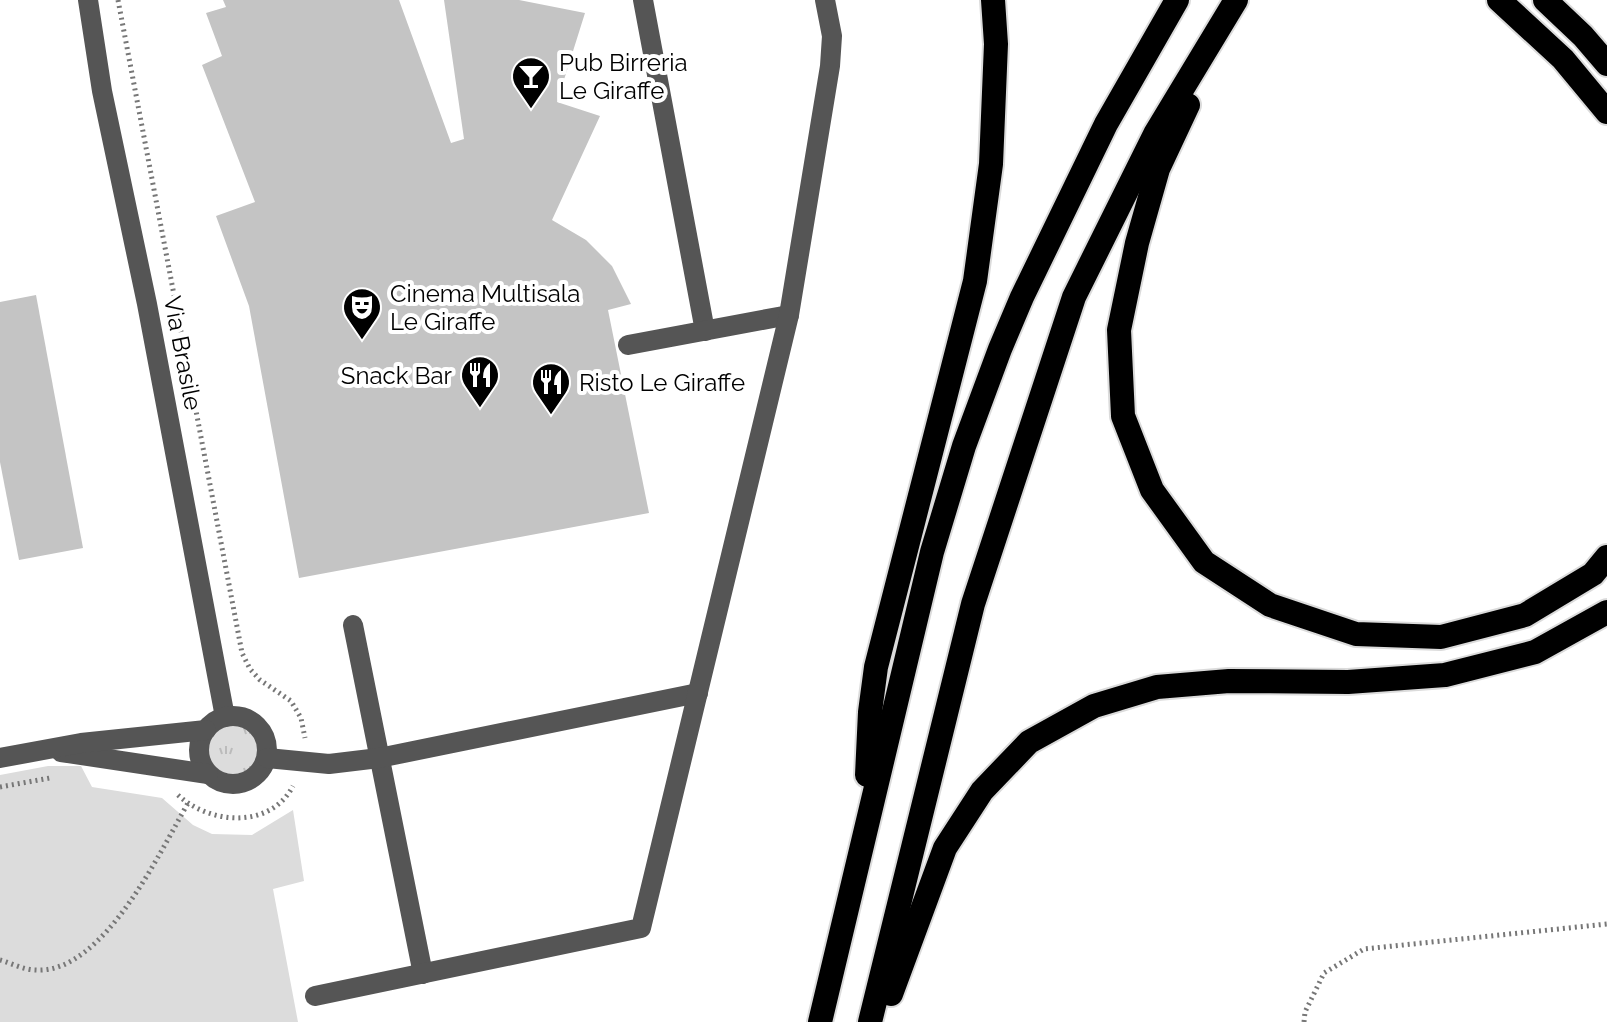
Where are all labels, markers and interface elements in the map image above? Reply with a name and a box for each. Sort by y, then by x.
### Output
place label: Pub Birreria Le Giraffe [559,48,688,105]
bar icon: Pub Birreria Le Giraffe [510,55,552,110]
place label: Cinema Multisala Le Giraffe [390,279,580,336]
theatre icon: Cinema Multisala Le Giraffe [341,286,383,341]
street label: Via Brasile [158,293,208,413]
restaurant icon: Snack Bar [459,354,501,409]
place label: Snack Bar [341,361,453,390]
restaurant icon: Risto Le Giraffe [530,361,572,416]
place label: Risto Le Giraffe [579,368,745,397]

